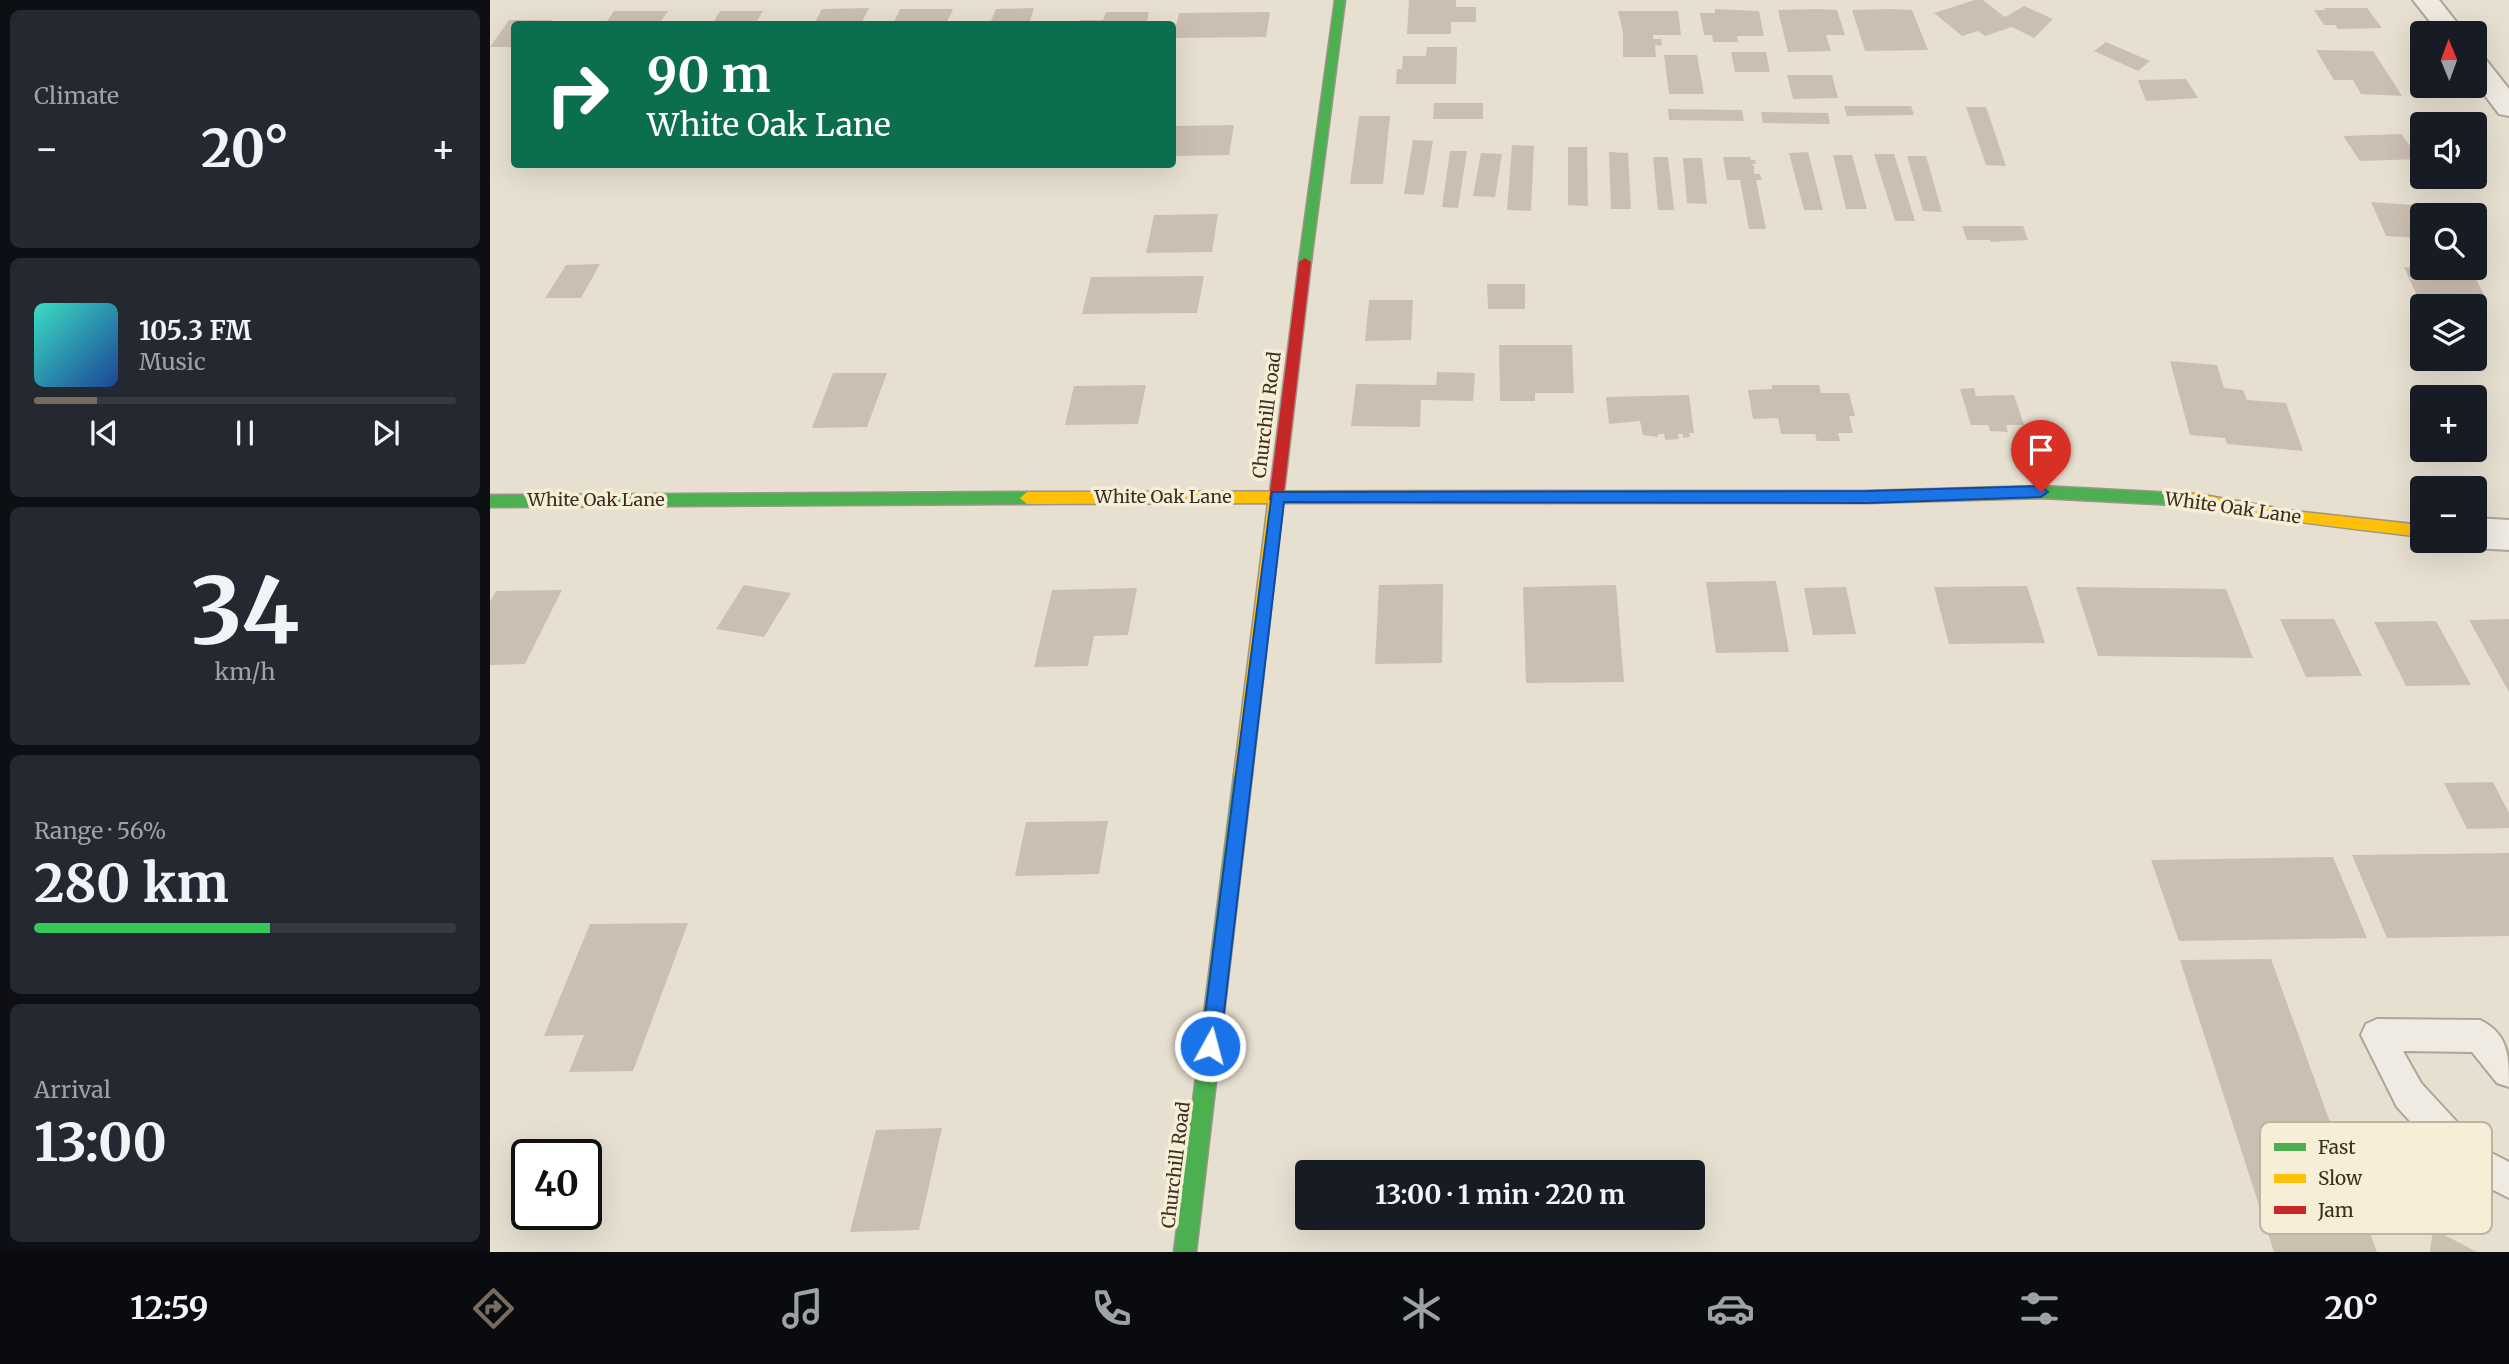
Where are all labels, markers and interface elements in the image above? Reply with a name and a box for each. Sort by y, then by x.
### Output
north arrow [2410,21,2487,98]
map controls [2410,21,2487,553]
text: 90 m [647,44,771,105]
icon: right [532,49,623,140]
text: Climate [34,81,119,110]
text: White Oak Lane [647,105,891,145]
button: sound [2410,112,2487,189]
text: 20° [201,116,289,181]
text: − [34,125,59,172]
text: + [431,125,456,172]
button: search [2410,203,2487,280]
button: layers [2410,294,2487,371]
text: 105.3 FM [139,314,252,347]
text: Music [139,347,206,376]
street label: Churchill Road [1247,350,1286,480]
button: + [2410,385,2487,462]
icon: previous [85,414,123,452]
icon: pause [226,414,264,452]
icon: next [367,414,405,452]
pin [2011,420,2071,492]
icon: arrive [2022,431,2060,469]
button: − [2410,476,2487,553]
street label: White Oak Lane [1093,485,1232,508]
street label: White Oak Lane [2163,486,2303,528]
street label: White Oak Lane [526,488,665,511]
text: 34 [191,554,299,669]
text: km/h [215,657,275,686]
text: Range · 56% [34,816,166,845]
text: 280 km [34,851,229,916]
position arrow [1173,1009,1247,1083]
text: Arrival [34,1075,111,1104]
street label: Churchill Road [1156,1100,1195,1230]
text: 13:00 [34,1110,167,1175]
legend [2260,1122,2492,1234]
text: Fast [2318,1135,2356,1159]
speed limit sign: 40 [511,1139,602,1230]
text: Slow [2318,1166,2363,1190]
text: 13:00 · 1 min · 220 m [1375,1178,1625,1211]
text: Jam [2317,1198,2354,1222]
icon: directions [469,1284,518,1333]
icon: music [778,1284,827,1333]
icon: phone [1087,1284,1136,1333]
icon: climate [1397,1284,1446,1333]
icon: car [1706,1284,1755,1333]
icon: filters [2015,1284,2064,1333]
text: 12:59 [130,1288,209,1328]
text: 20° [2325,1288,2379,1328]

